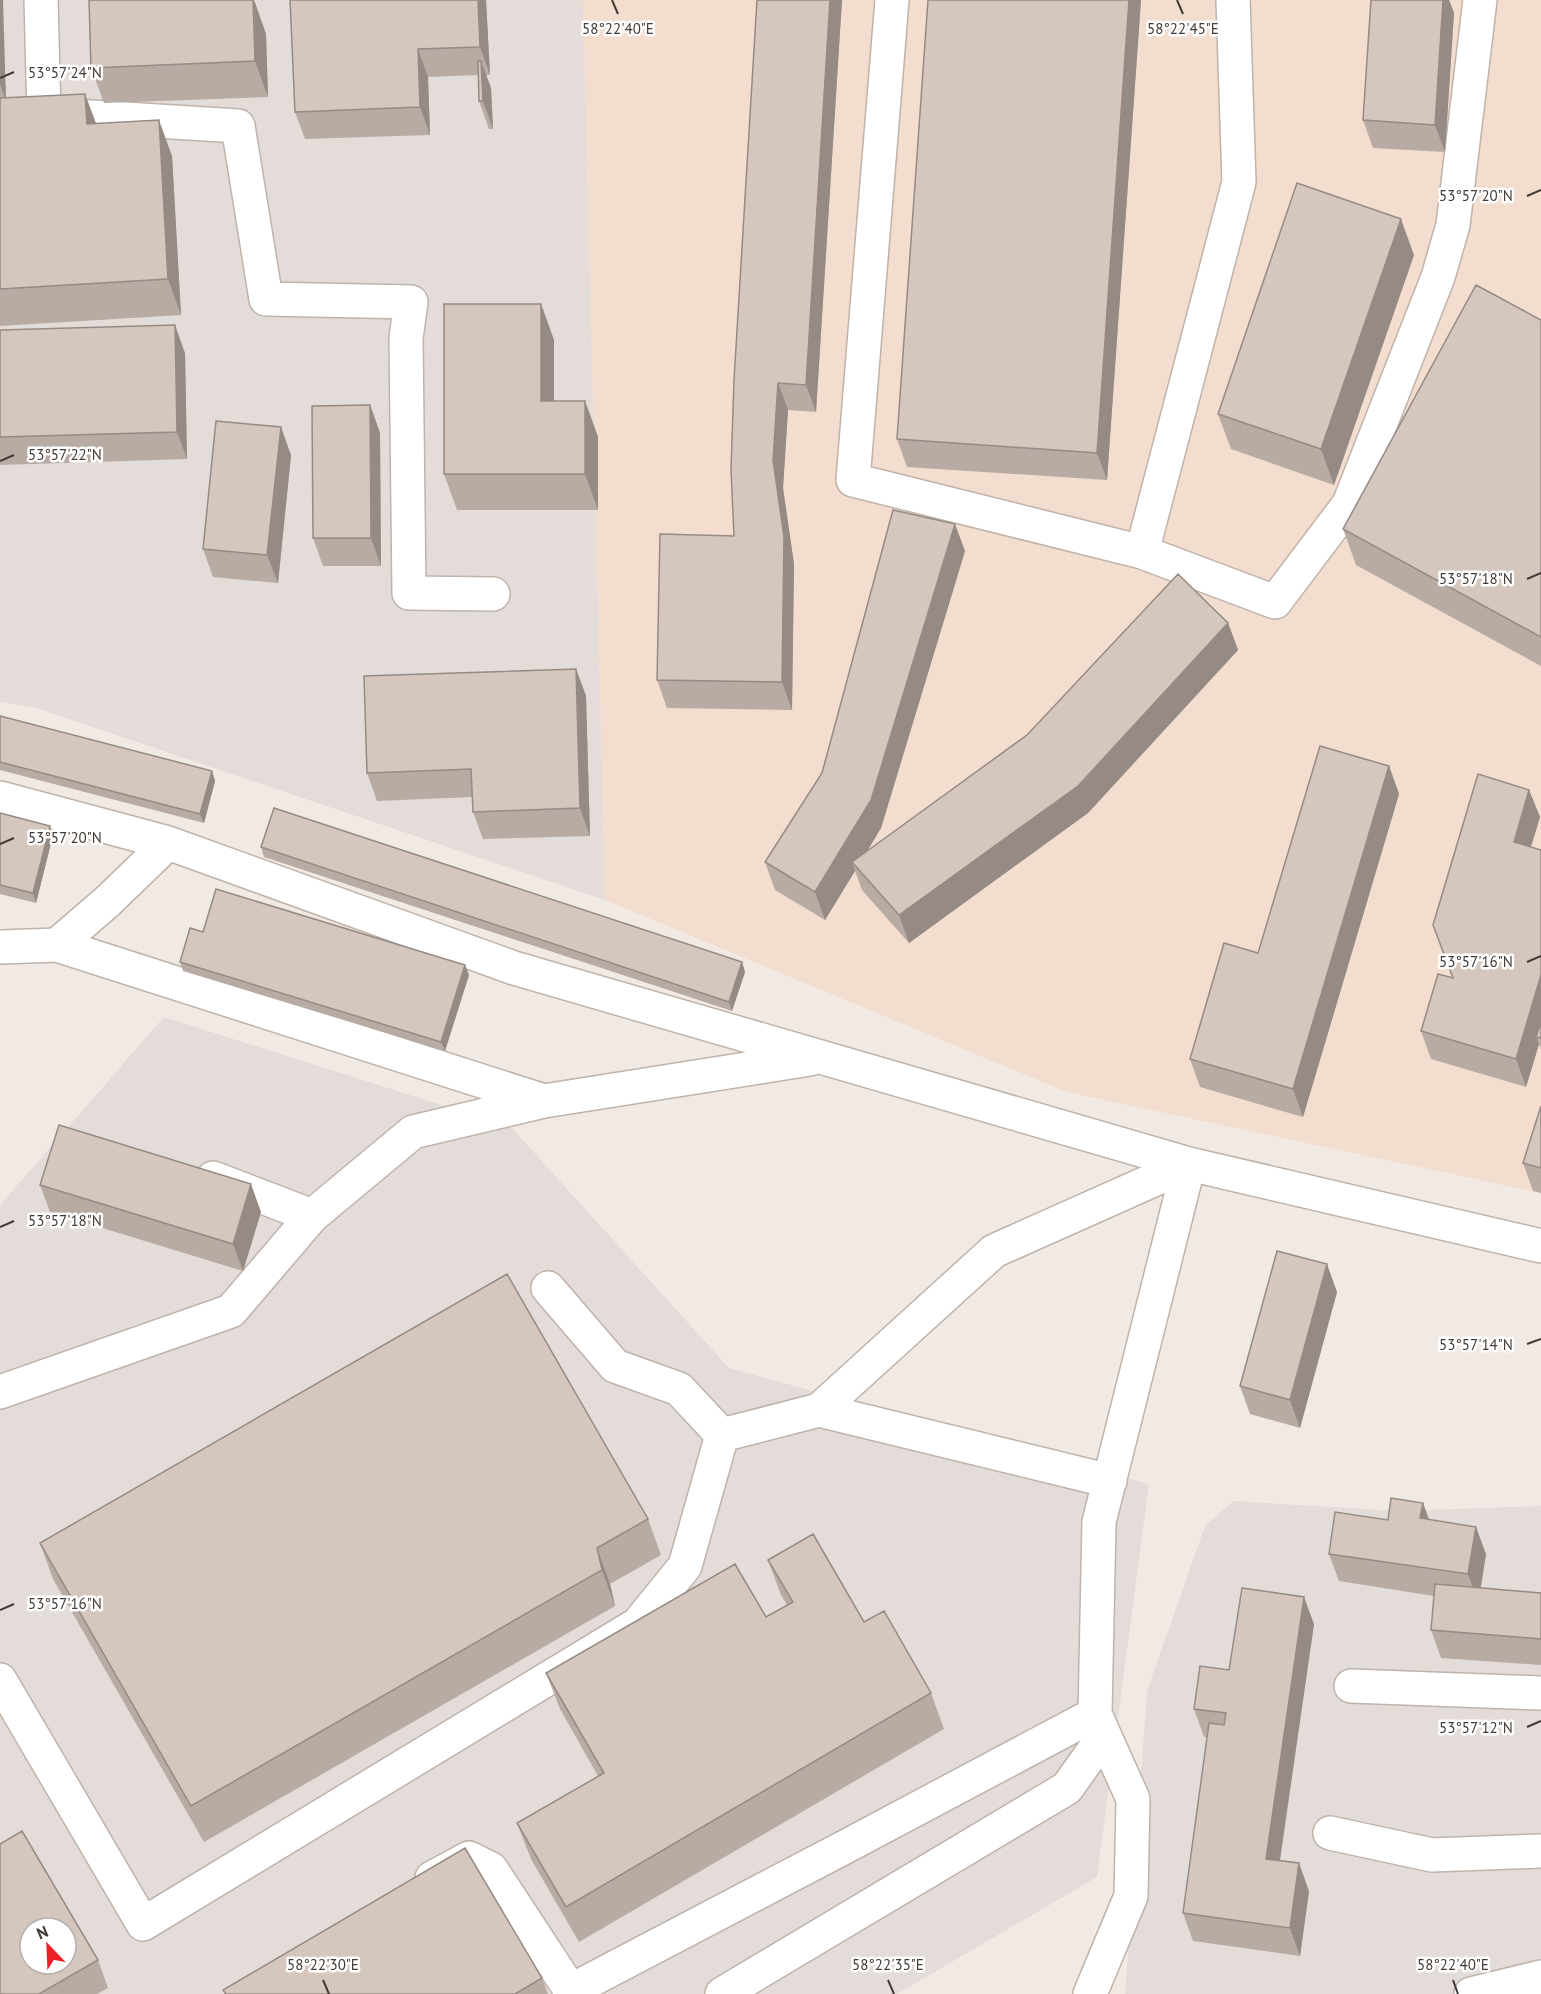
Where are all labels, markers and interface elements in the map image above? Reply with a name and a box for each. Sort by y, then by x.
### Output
text: 58°22'40"E [582,19,654,38]
text: 58°22'45"E [1147,19,1219,38]
text: 53°57'24"N [28,63,102,82]
text: 53°57'20"N [1439,186,1513,205]
text: 53°57'22"N [28,445,102,464]
text: 53°57'18"N [1439,569,1513,588]
text: 53°57'20"N [28,828,102,847]
text: 53°57'16"N [1439,952,1513,971]
text: 53°57'18"N [28,1211,102,1230]
text: 53°57'14"N [1439,1335,1513,1354]
text: 53°57'16"N [28,1594,102,1613]
text: 53°57'12"N [1439,1718,1513,1737]
north arrow [18,1916,78,1976]
text: N [33,1921,51,1943]
text: 58°22'30"E [287,1955,359,1974]
text: 58°22'35"E [852,1955,924,1974]
text: 58°22'40"E [1417,1955,1489,1974]

